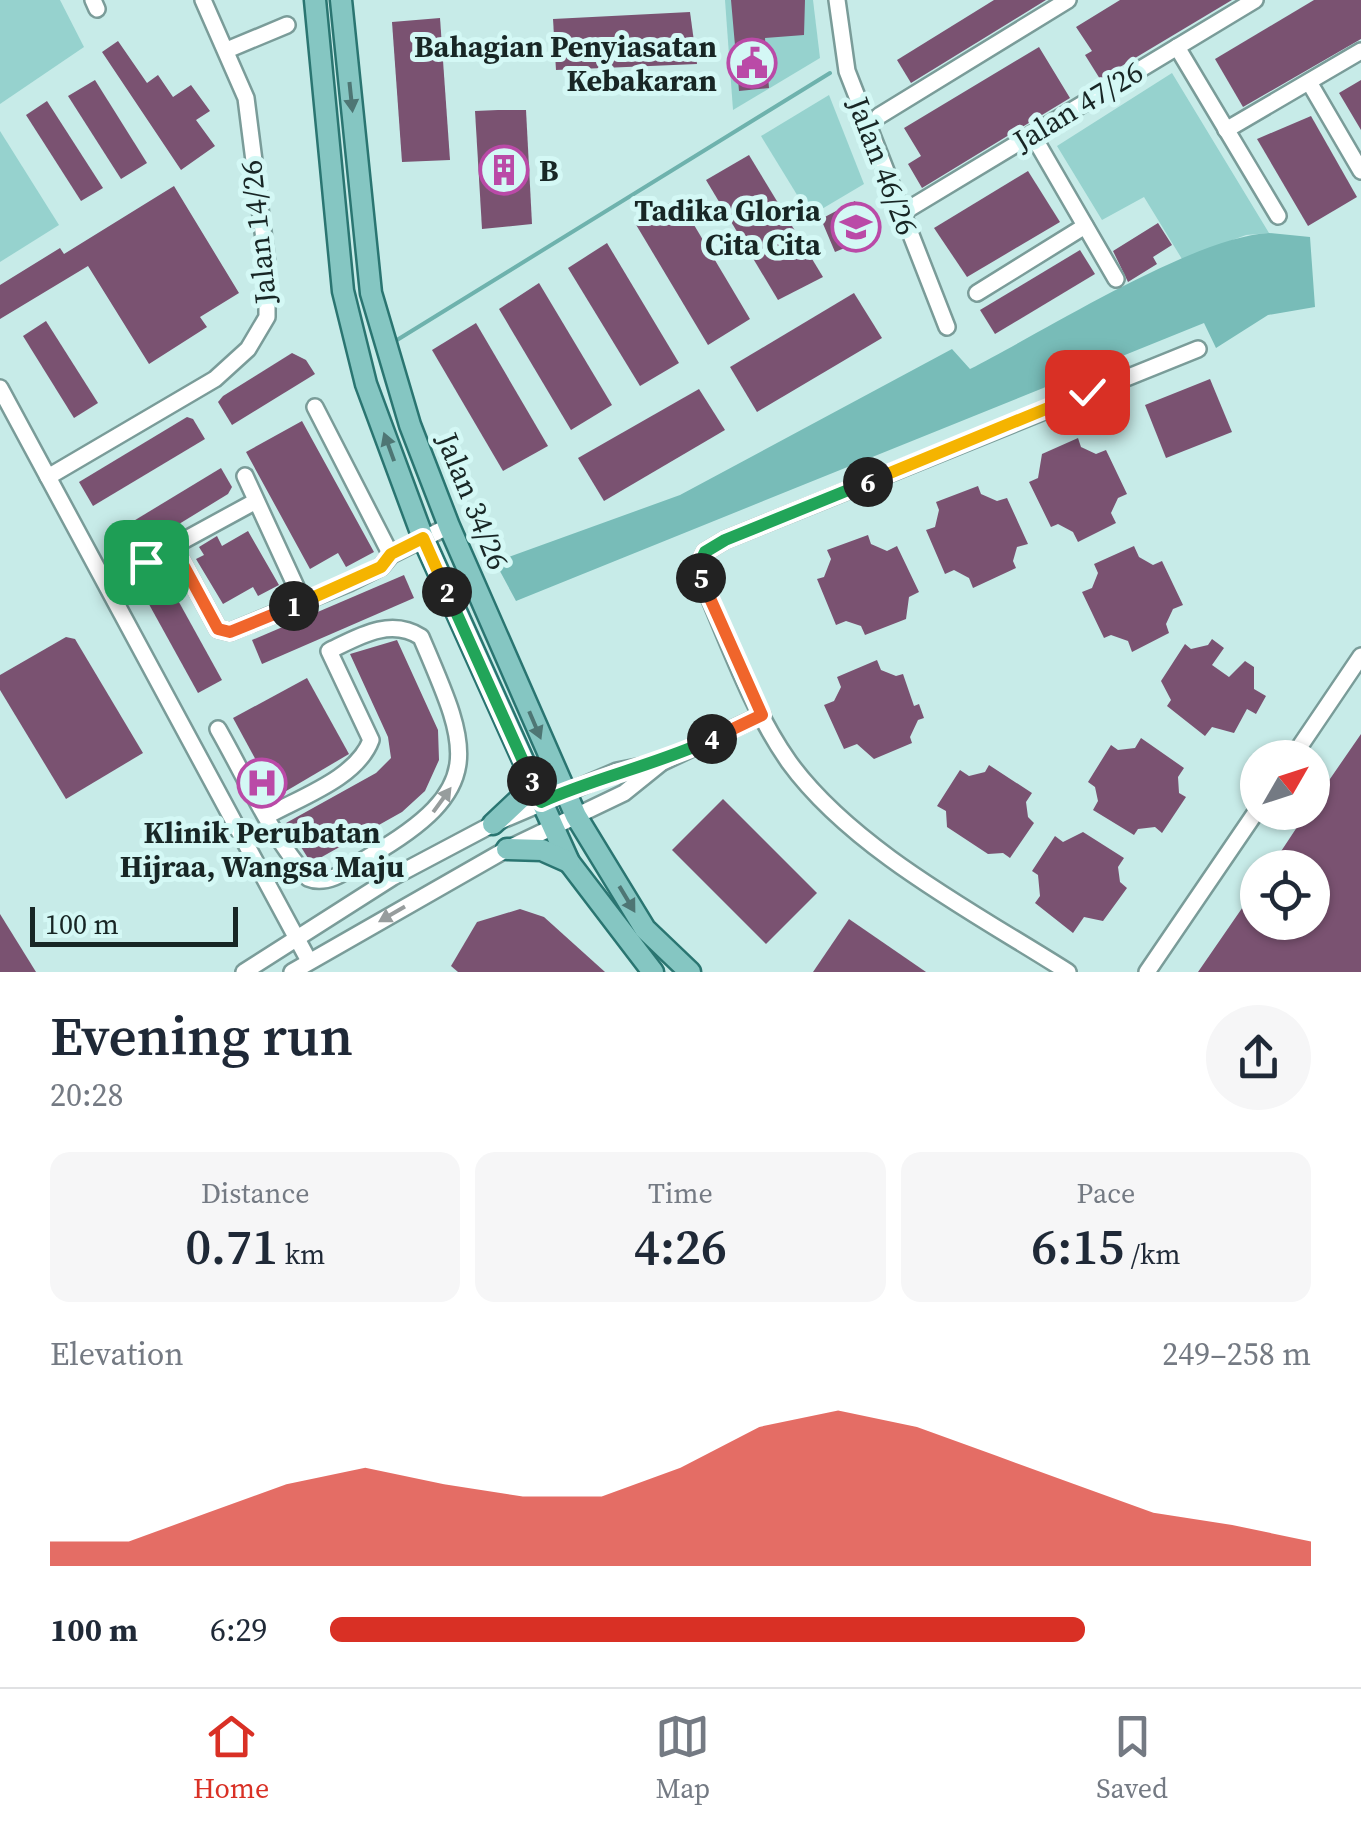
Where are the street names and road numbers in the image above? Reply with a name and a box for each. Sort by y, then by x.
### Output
street label: Jalan 47/26 [1005,51,1151,161]
street label: Jalan 46/26 [838,90,928,241]
street label: Jalan 14/26 [230,158,286,307]
street label: Jalan 34/26 [427,425,519,576]

